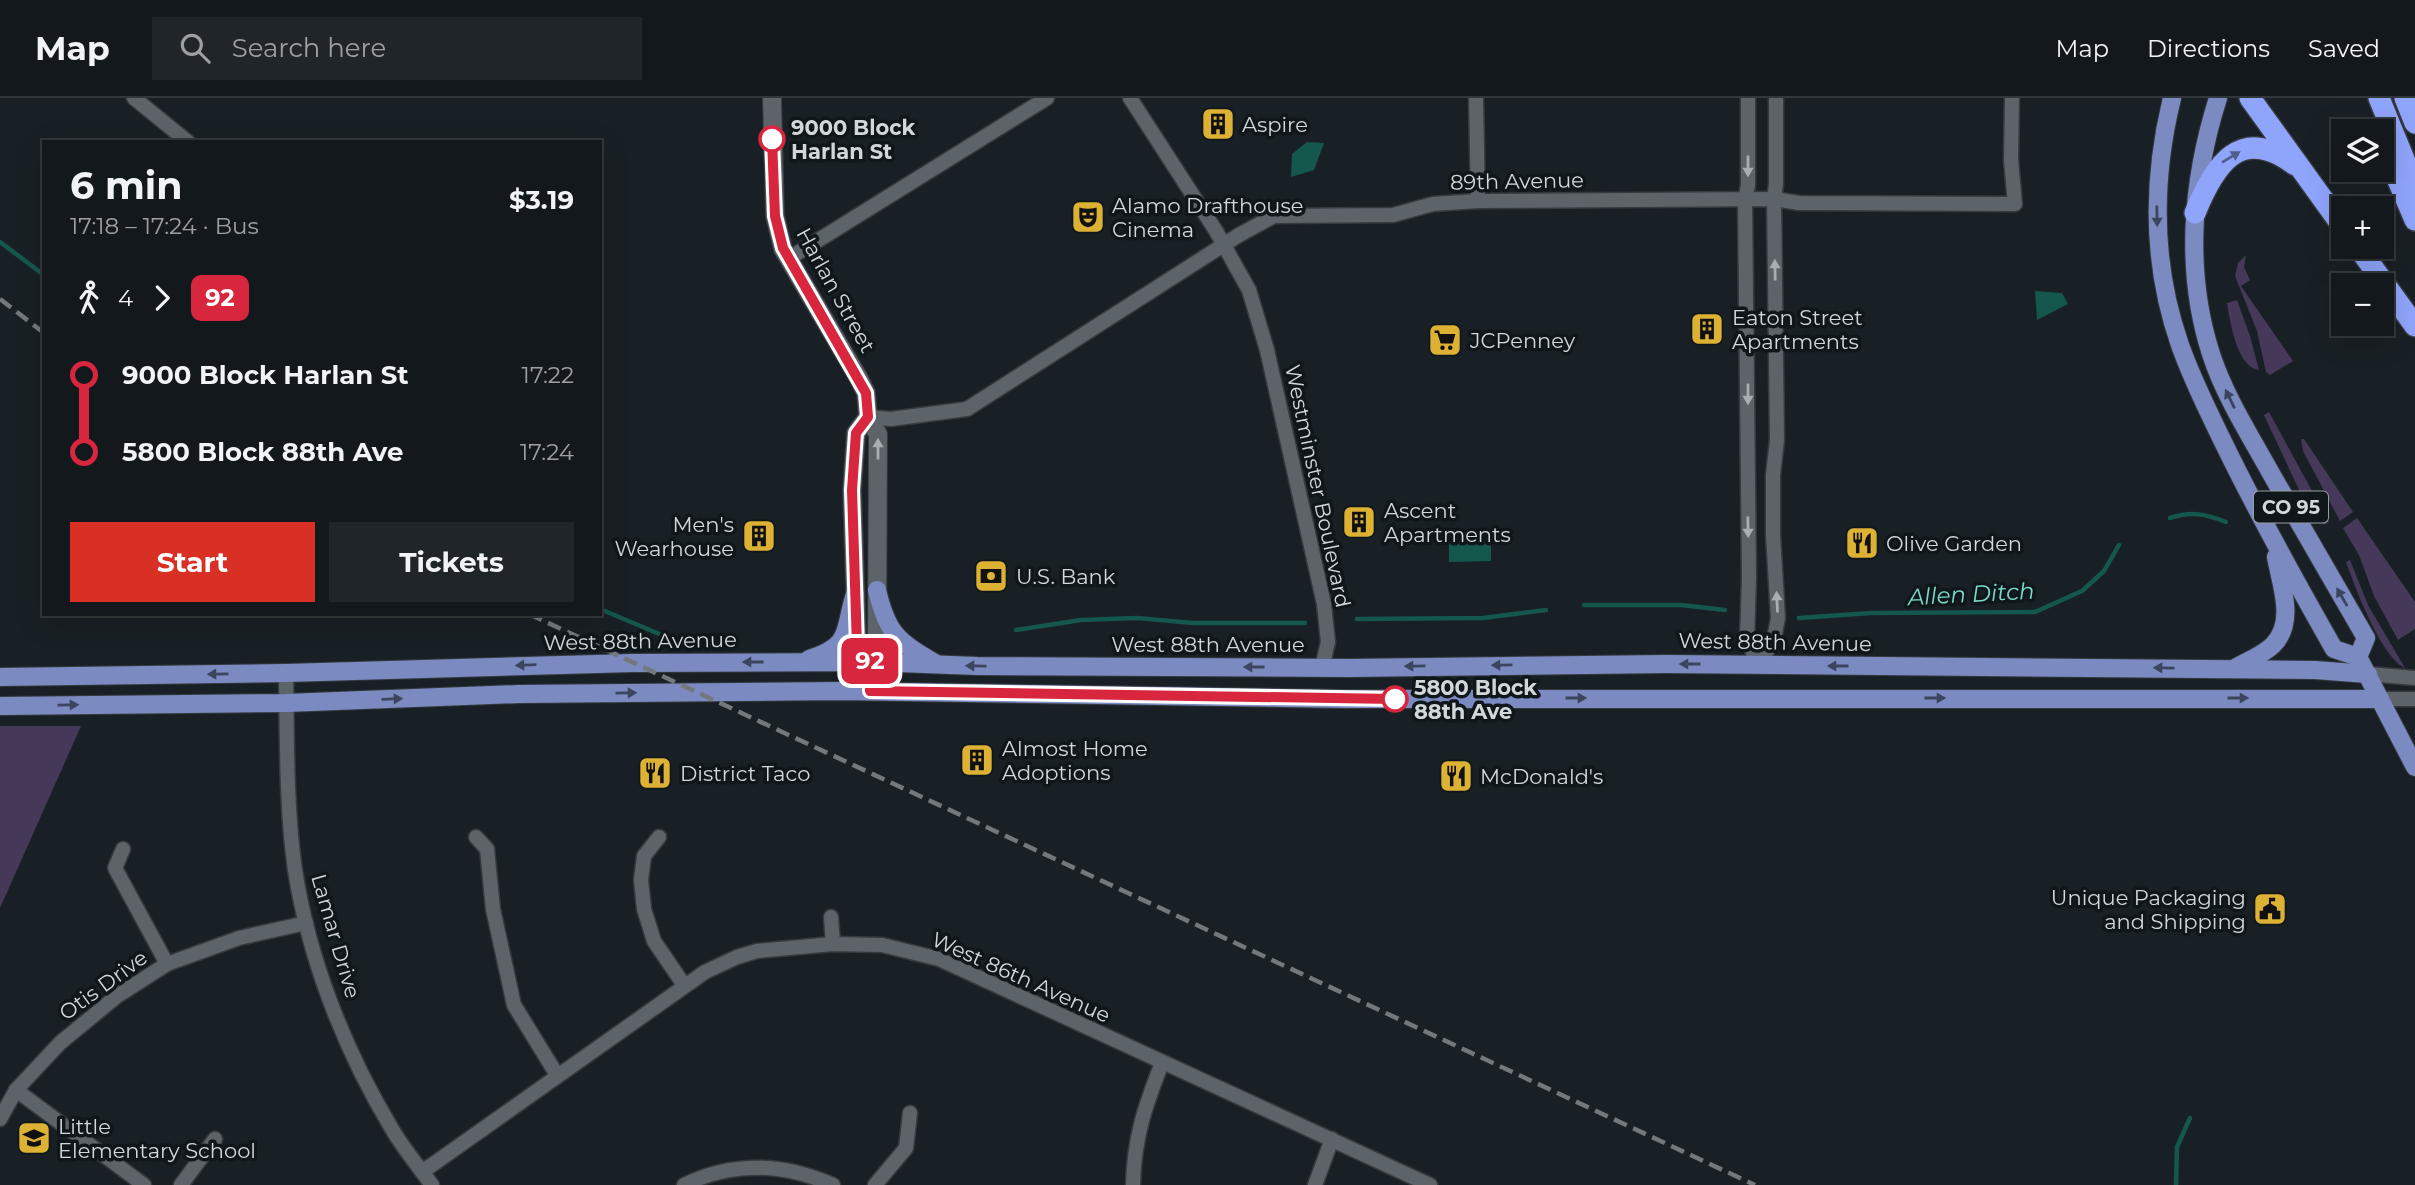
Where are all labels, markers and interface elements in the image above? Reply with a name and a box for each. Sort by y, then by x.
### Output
search box [152,17,642,80]
text: Map [35,28,110,68]
icon: search [176,29,214,67]
text: Search here [232,32,386,64]
text: Map [2056,34,2109,63]
text: Directions [2147,34,2270,63]
text: Saved [2308,34,2380,63]
building icon: Aspire [1199,105,1237,143]
place label: Aspire [1242,112,1308,137]
place label: 9000 Block Harlan St [791,115,916,164]
map controls [2331,119,2394,336]
button: layers [2331,119,2394,182]
marker: 9000 Block Harlan St [759,126,785,152]
one-way arrow [2221,151,2241,164]
one-way arrow [1742,155,1754,177]
text: 6 min [70,162,183,209]
street label: 89th Avenue [1450,167,1584,195]
text: $3.19 [509,184,574,216]
place label: Alamo Drafthouse Cinema [1112,193,1303,242]
button: + [2331,196,2394,259]
theatre icon: Alamo Drafthouse Cinema [1069,198,1107,236]
one-way arrow [2151,205,2163,227]
text: 17:18 – 17:24 · Bus [70,212,259,240]
street label: Harlan Street [791,223,881,357]
one-way arrow [1769,259,1780,281]
button: − [2331,273,2394,336]
icon: walk [70,279,108,317]
icon: forward [143,279,181,317]
text: 92 [205,283,235,312]
text: 4 [118,284,133,312]
place label: Eaton Street Apartments [1732,305,1863,354]
building icon: Eaton Street Apartments [1688,310,1726,348]
supermarket icon: JCPenney [1426,321,1464,359]
place label: JCPenney [1469,328,1576,353]
text: 9000 Block Harlan St [122,359,409,391]
text: 17:22 [522,361,574,389]
street label: Westminster Boulevard [1280,362,1356,610]
one-way arrow [1742,383,1754,405]
one-way arrow [2225,389,2236,409]
text: 5800 Block 88th Ave [122,436,403,468]
one-way arrow [872,437,884,459]
text: 17:24 [520,438,574,466]
road number: CO 95 [2254,492,2328,522]
place label: Ascent Apartments [1384,498,1511,547]
building icon: Ascent Apartments [1340,503,1378,541]
place label: Men's Wearhouse [614,512,734,561]
building icon: Men's Wearhouse [740,517,778,555]
one-way arrow [1742,517,1754,539]
button: Start [70,522,315,602]
button: Tickets [329,522,574,602]
restaurant icon: Olive Garden [1843,524,1881,562]
place label: Olive Garden [1886,531,2022,556]
bank icon: U.S. Bank [972,557,1010,595]
place label: U.S. Bank [1016,564,1116,589]
water label: Allen Ditch [1905,577,2035,611]
one-way arrow [2336,587,2348,606]
one-way arrow [1771,591,1782,613]
street label: West 88th Avenue [543,627,737,655]
street label: West 88th Avenue [1678,628,1872,656]
street label: West 88th Avenue [1111,632,1305,657]
line badge: 92 [838,638,902,684]
text: 92 [855,646,885,675]
one-way arrow [742,656,764,668]
one-way arrow [1679,658,1701,670]
one-way arrow [515,659,537,670]
one-way arrow [1490,659,1512,671]
one-way arrow [965,660,987,671]
one-way arrow [1827,660,1849,672]
one-way arrow [1403,661,1425,672]
one-way arrow [1243,662,1265,673]
one-way arrow [2153,662,2175,674]
one-way arrow [207,669,229,680]
place label: 5800 Block 88th Ave [1414,675,1537,724]
marker: 5800 Block 88th Ave [1382,686,1408,712]
one-way arrow [615,687,637,699]
one-way arrow [1565,692,1587,704]
one-way arrow [1924,692,1946,704]
one-way arrow [2227,692,2249,704]
one-way arrow [381,693,403,704]
one-way arrow [57,699,79,711]
place label: Almost Home Adoptions [1002,736,1148,785]
building icon: Almost Home Adoptions [958,741,996,779]
restaurant icon: District Taco [636,754,674,792]
restaurant icon: McDonald's [1437,757,1475,795]
place label: District Taco [680,761,810,786]
place label: McDonald's [1480,764,1603,789]
street label: Lamar Drive [306,871,366,1001]
place label: Unique Packaging and Shipping [2051,885,2246,934]
public building icon: Unique Packaging and Shipping [2251,890,2289,928]
street label: West 86th Avenue [928,926,1114,1028]
street label: Otis Drive [54,945,152,1025]
place label: Little Elementary School [58,1114,256,1163]
school or university icon: Little Elementary School [15,1119,53,1157]

